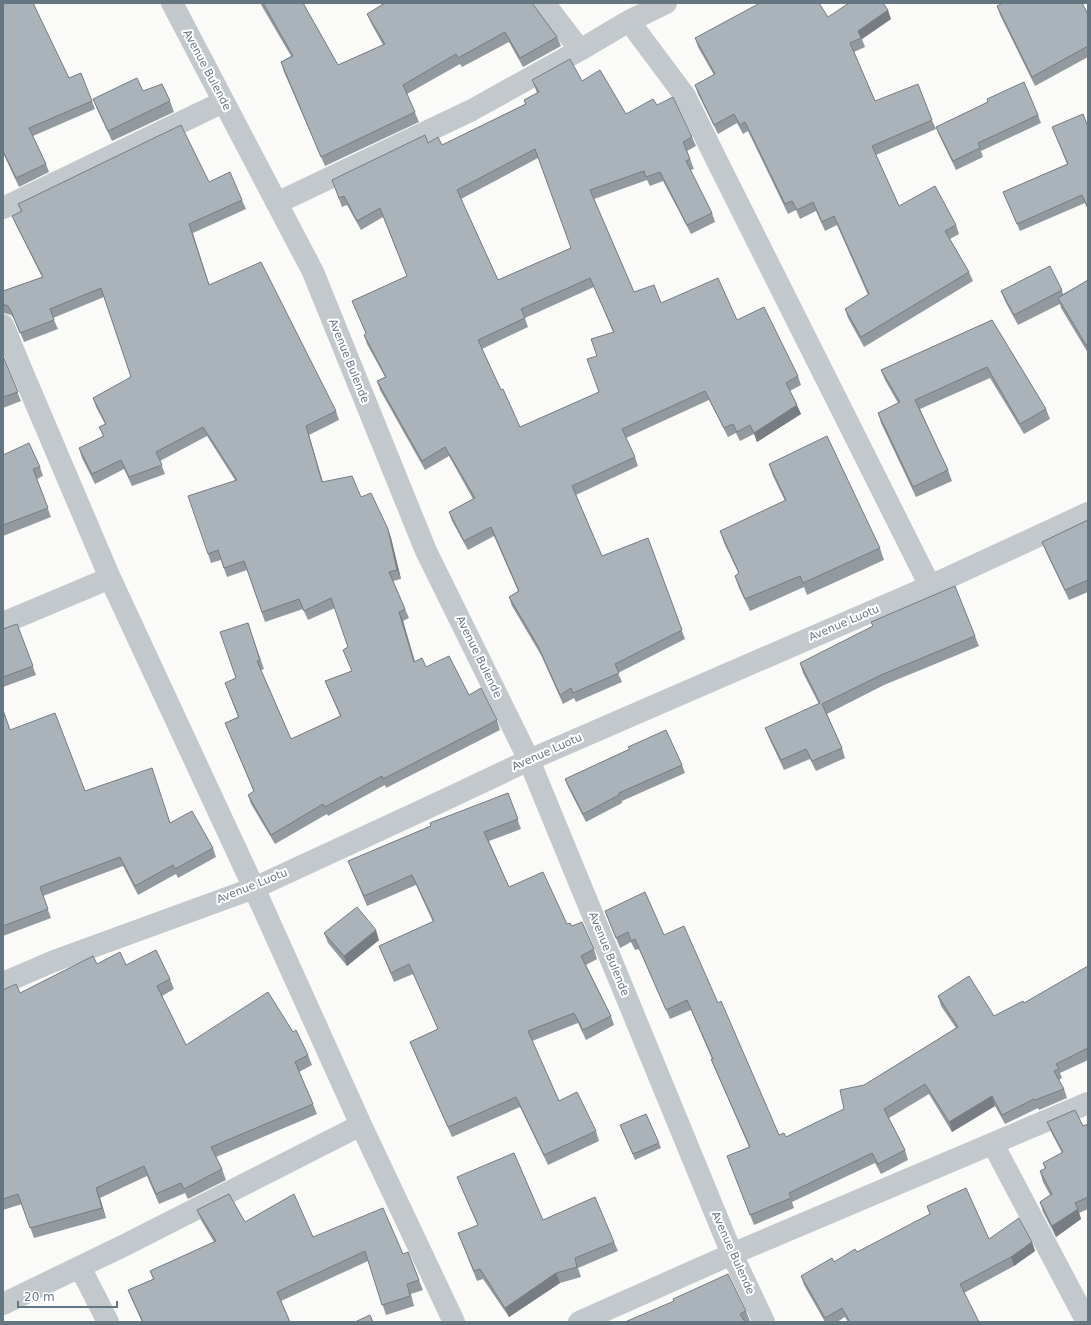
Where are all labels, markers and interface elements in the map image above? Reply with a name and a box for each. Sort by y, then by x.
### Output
street label: Avenue Bulende [180,27,234,113]
street label: Avenue Bulende [326,317,372,405]
street label: Avenue Luotu [807,602,881,644]
street label: Avenue Bulende [454,614,505,700]
street label: Avenue Luotu [510,731,584,773]
street label: Avenue Luotu [215,866,289,906]
street label: Avenue Bulende [586,910,632,998]
street label: Avenue Bulende [709,1210,757,1297]
scale bar [18,1283,117,1309]
text: 20 m [24,1290,55,1304]

